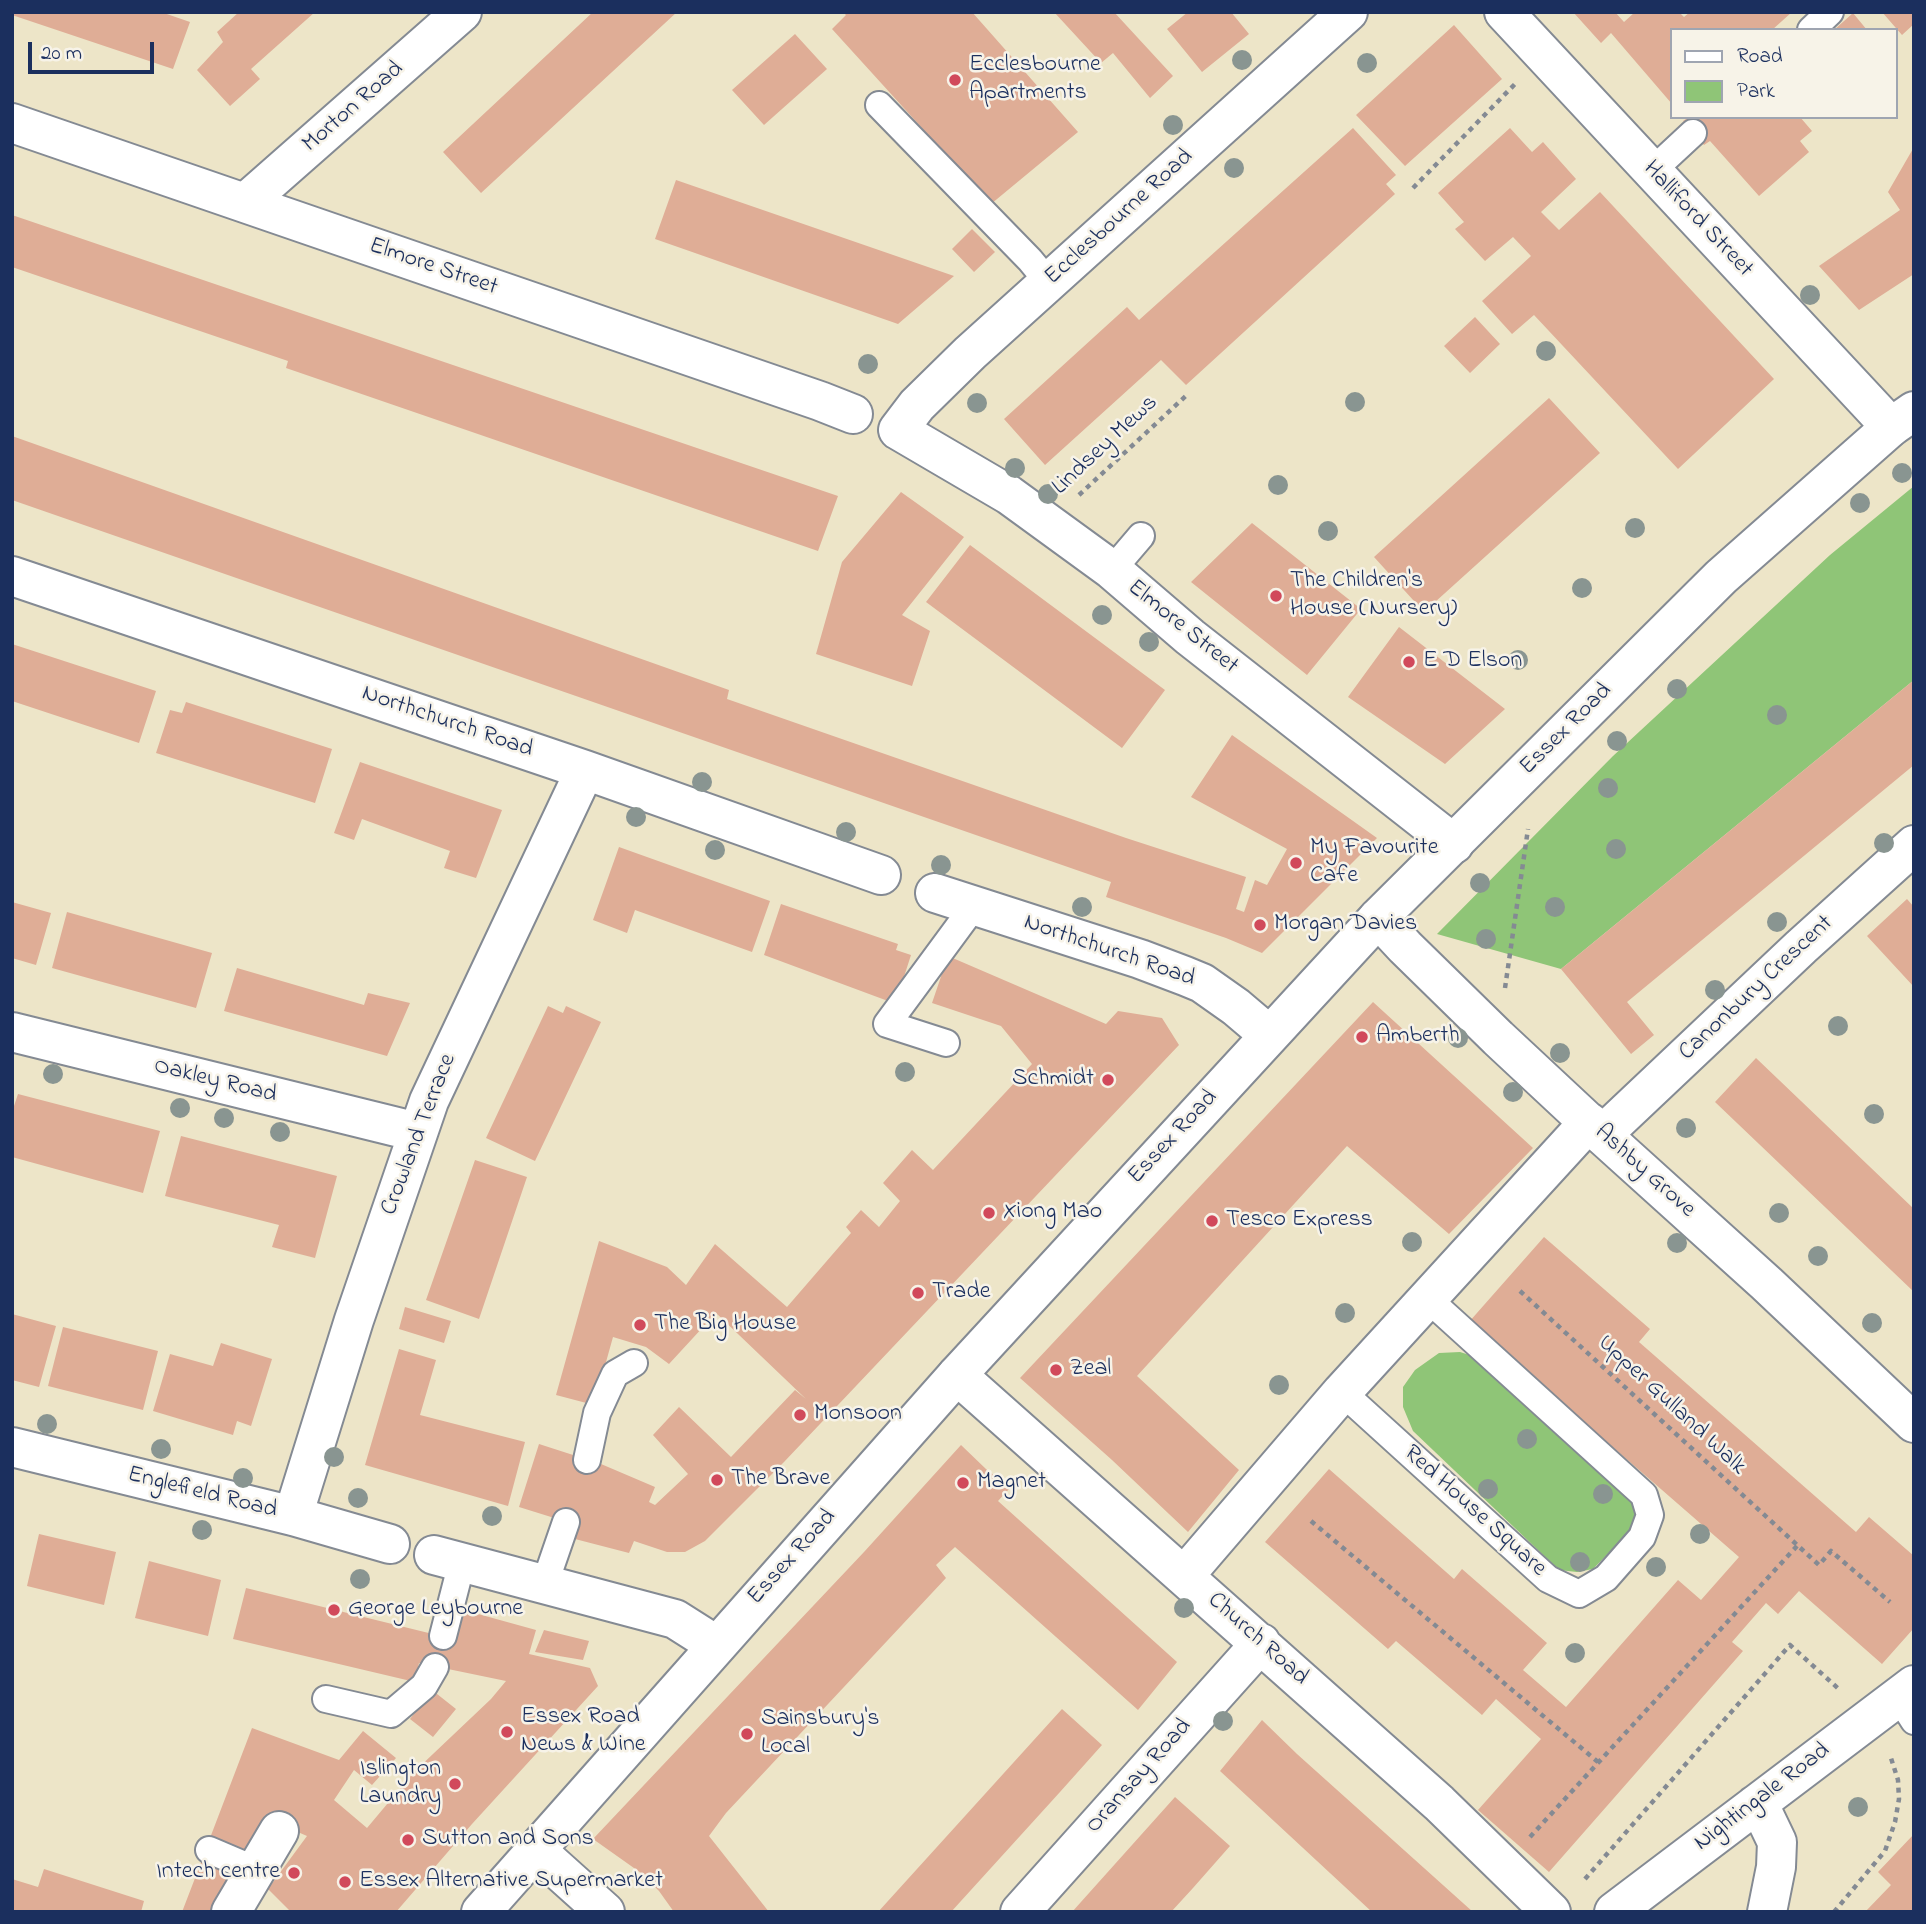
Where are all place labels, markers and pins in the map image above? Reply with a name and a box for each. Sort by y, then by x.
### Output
place label: Ecclesbourne Apartments [969,52,1101,108]
marker: Ecclesbourne Apartments [947,72,963,88]
place label: The Children's House (Nursery) [1290,568,1457,624]
marker: The Children's House (Nursery) [1268,588,1284,604]
place label: E D Elson [1423,648,1522,676]
marker: E D Elson [1401,654,1417,670]
place label: My Favourite Cafe [1310,835,1438,891]
marker: My Favourite Cafe [1288,855,1304,871]
place label: Morgan Davies [1274,911,1417,939]
marker: Morgan Davies [1252,917,1268,933]
place label: Amberth [1376,1023,1460,1051]
marker: Amberth [1354,1029,1370,1045]
place label: Schmidt [1012,1066,1094,1094]
marker: Schmidt [1100,1072,1116,1088]
place label: Xiong Mao [1003,1199,1102,1227]
marker: Xiong Mao [981,1205,997,1221]
place label: Tesco Express [1226,1207,1373,1235]
marker: Tesco Express [1204,1213,1220,1229]
place label: Trade [932,1279,990,1307]
marker: Trade [910,1285,926,1301]
place label: The Big House [654,1311,796,1339]
marker: The Big House [632,1317,648,1333]
place label: Zeal [1070,1356,1111,1384]
marker: Zeal [1048,1362,1064,1378]
place label: Monsoon [814,1401,902,1429]
marker: Monsoon [792,1407,808,1423]
place label: The Brave [731,1466,830,1494]
place label: Magnet [977,1469,1046,1497]
marker: The Brave [709,1472,725,1488]
marker: Magnet [955,1475,971,1491]
place label: George Leybourne [348,1596,523,1624]
marker: George Leybourne [326,1602,342,1618]
place label: Essex Road News & Wine [521,1704,646,1760]
place label: Sainsbury's Local [761,1706,880,1762]
marker: Essex Road News & Wine [499,1724,515,1740]
marker: Sainsbury's Local [739,1726,755,1742]
place label: Islington Laundry [359,1756,441,1812]
marker: Islington Laundry [447,1776,463,1792]
place label: Sutton and Sons [422,1826,594,1854]
marker: Sutton and Sons [400,1832,416,1848]
place label: Intech centre [156,1859,280,1887]
marker: Intech centre [286,1865,302,1881]
place label: Essex Alternative Supermarket [359,1868,663,1896]
marker: Essex Alternative Supermarket [337,1874,353,1890]

